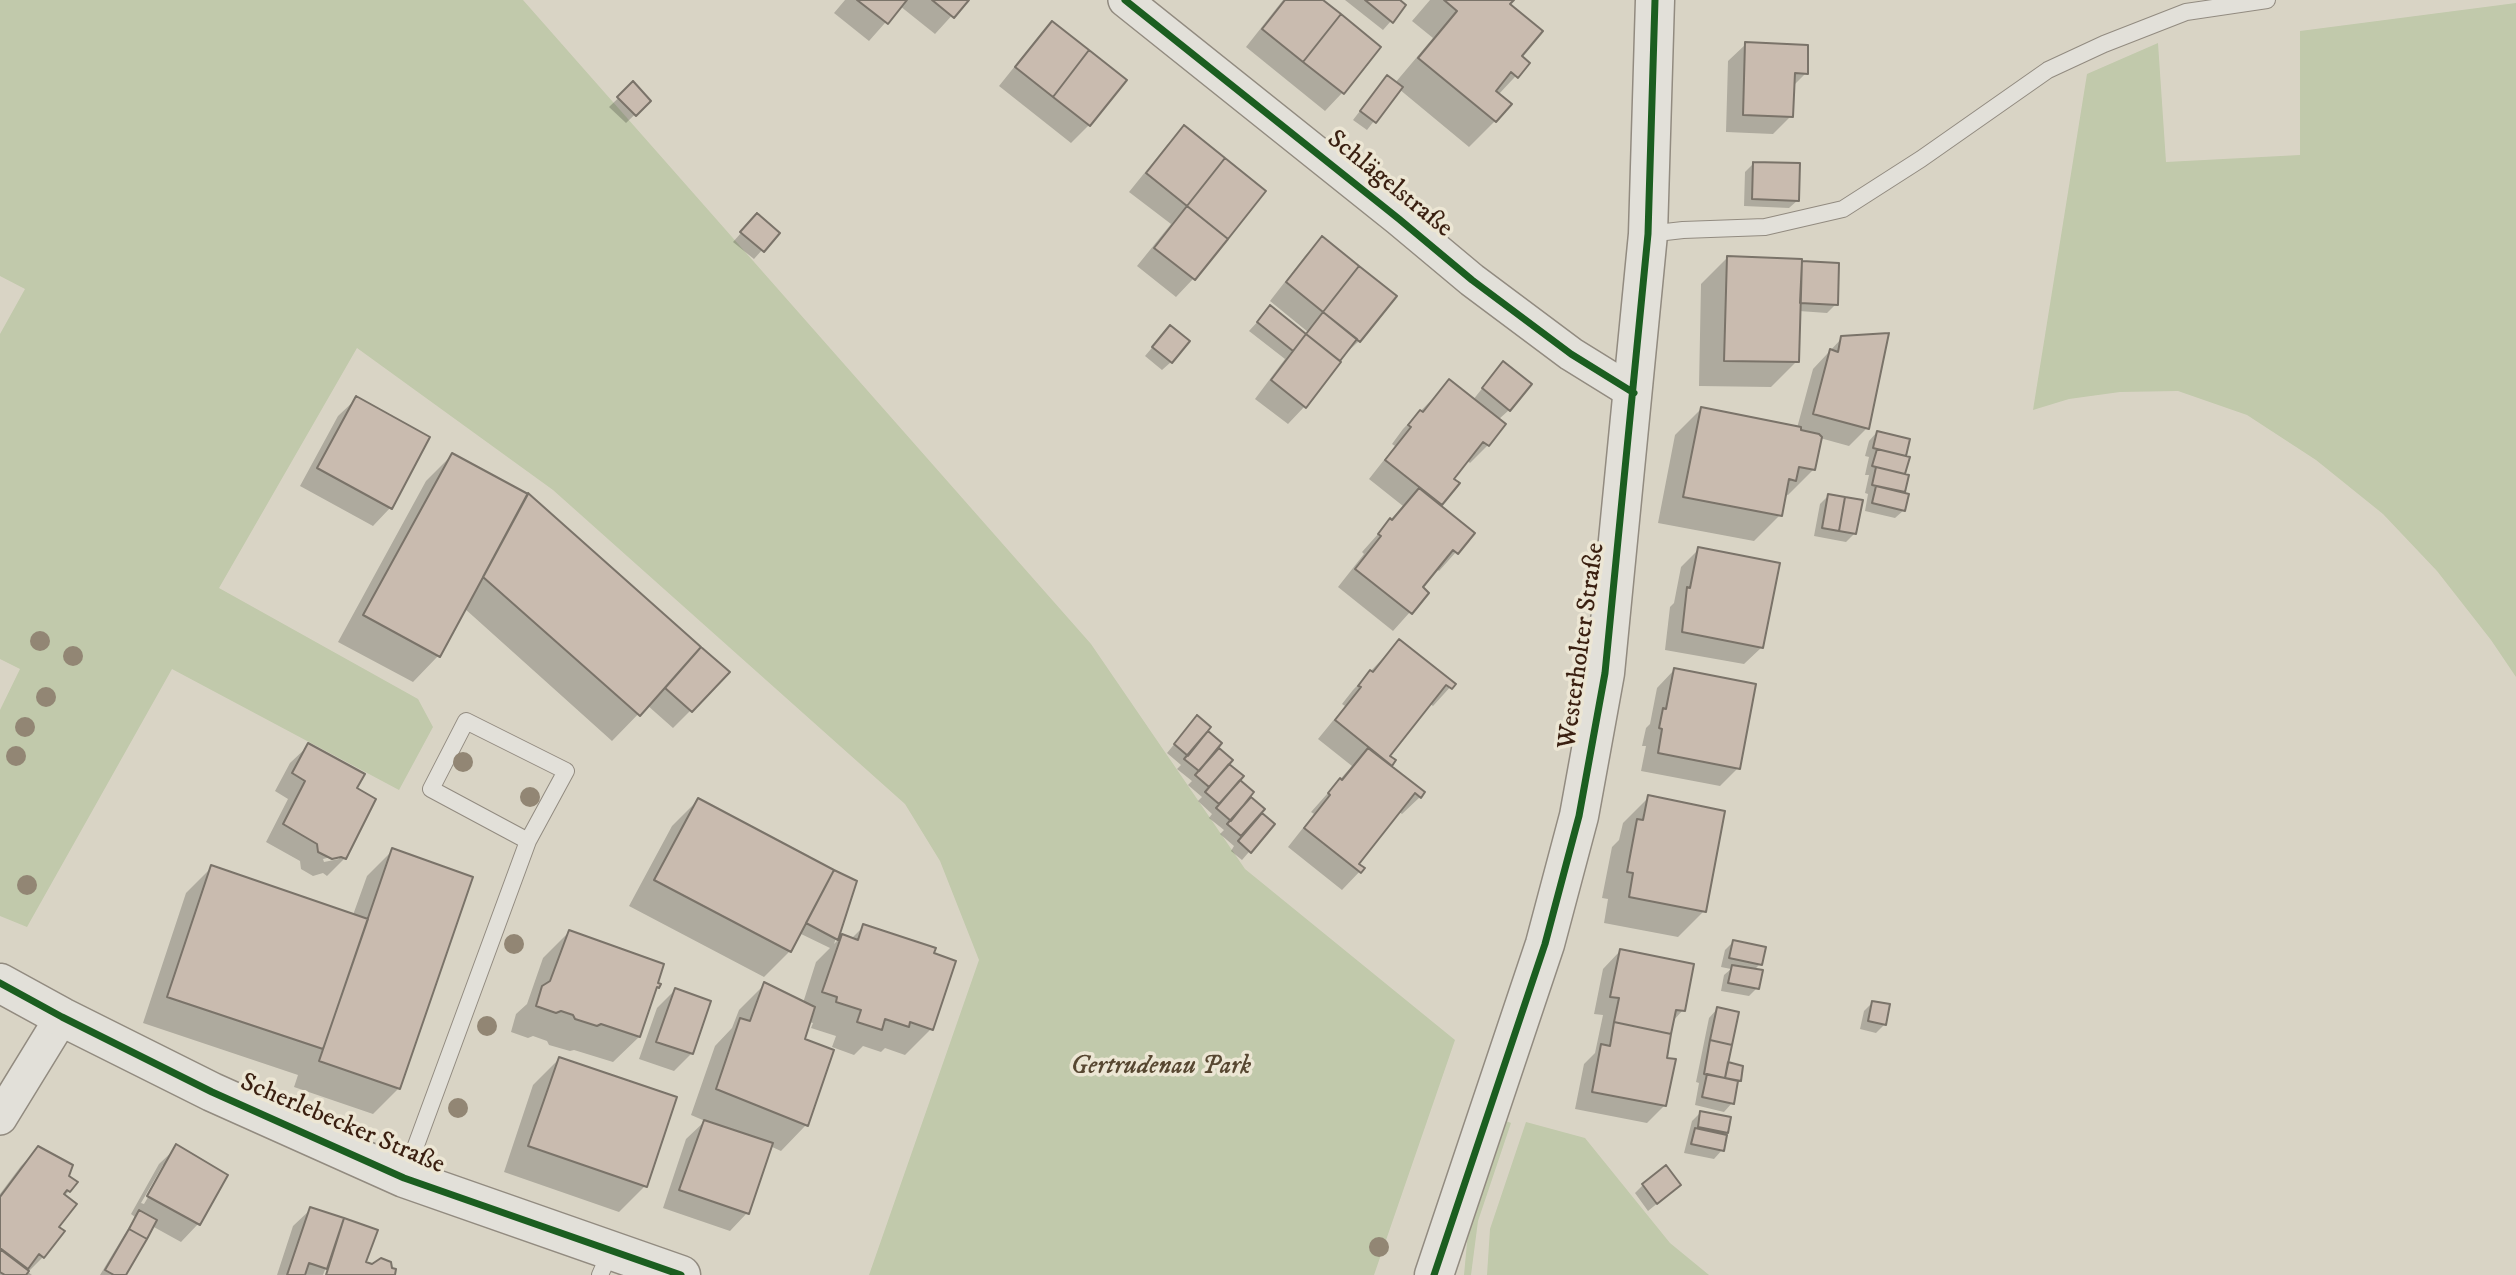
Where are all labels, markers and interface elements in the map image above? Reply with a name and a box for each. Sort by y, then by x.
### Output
street label: Schlägelstraße [1320,125,1458,245]
street label: Westerholter Straße [1553,541,1613,751]
park label: Gertrudenau Park [1071,1052,1251,1084]
street label: Scherlebecker Straße [235,1068,449,1182]

